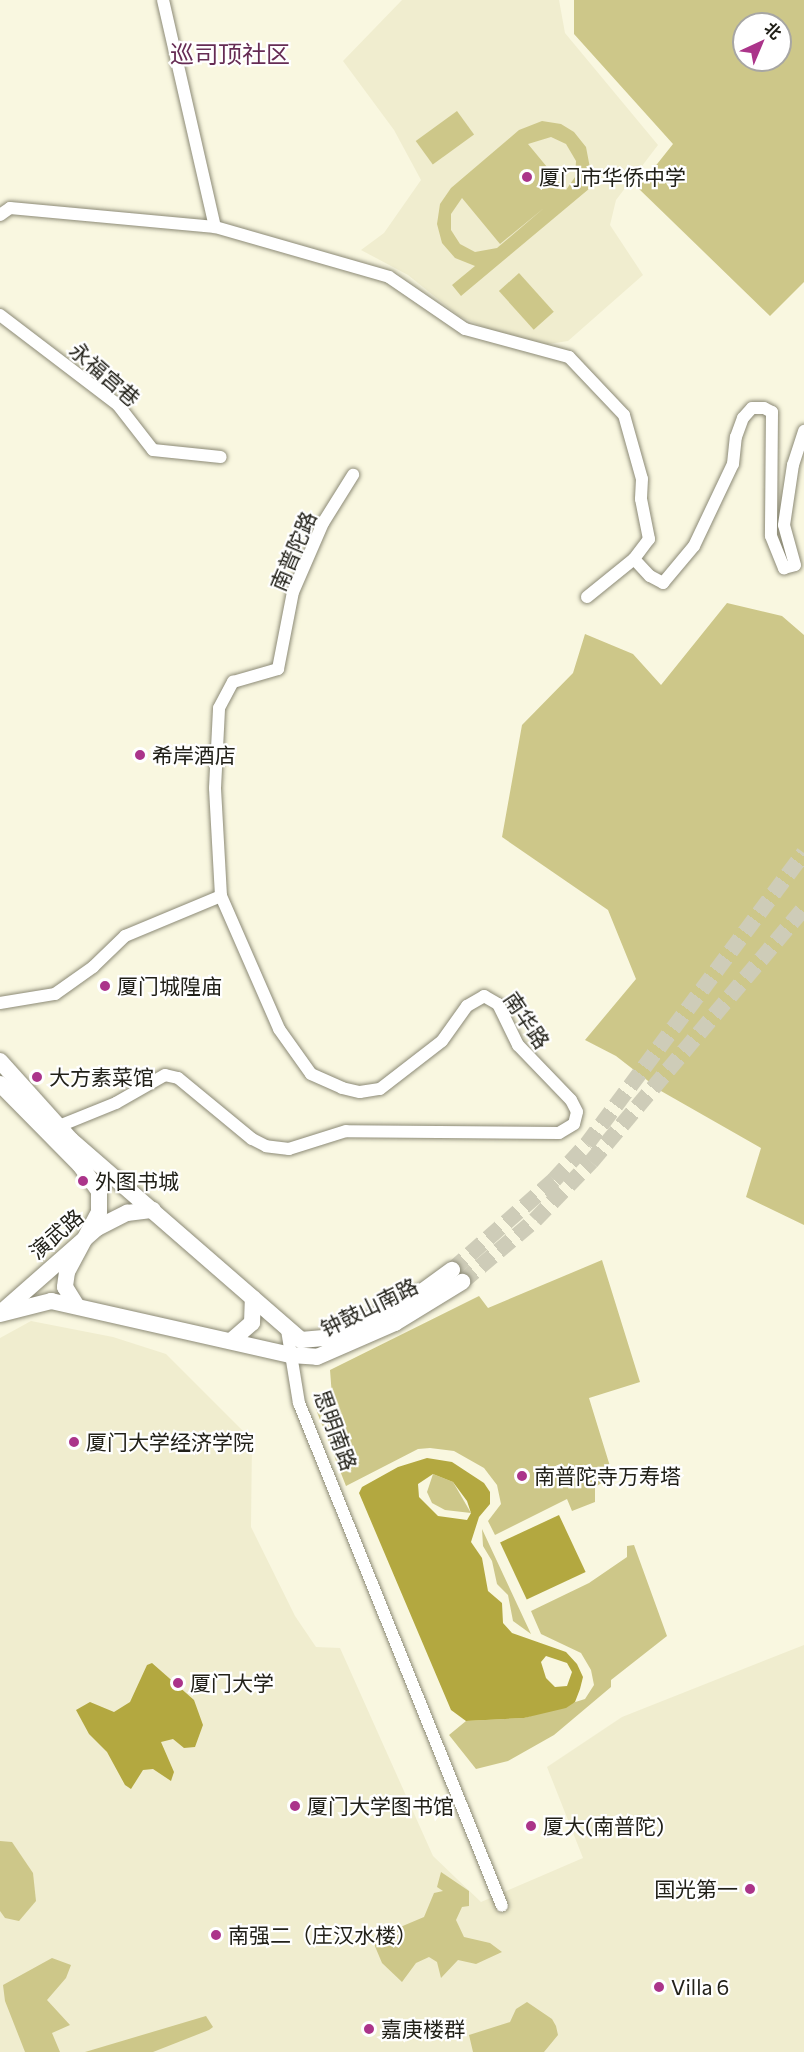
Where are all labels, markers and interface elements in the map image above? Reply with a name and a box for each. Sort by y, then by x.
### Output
north arrow [732,12,792,72]
text: 北 [761,18,786,43]
district label: 巡司顶社区 [170,40,290,68]
place label: 厦门市华侨中学 [539,164,686,190]
marker: 厦门市华侨中学 [520,170,534,184]
street label: 永福宫巷 [65,337,145,411]
street label: 南普陀路 [265,507,321,595]
place label: 希岸酒店 [152,742,236,768]
marker: 希岸酒店 [133,748,147,762]
place label: 厦门城隍庙 [117,973,222,999]
marker: 厦门城隍庙 [98,979,112,993]
street label: 南华路 [499,987,555,1053]
place label: 大方素菜馆 [49,1064,154,1090]
marker: 大方素菜馆 [30,1070,44,1084]
place label: 外图书城 [95,1168,179,1194]
marker: 外图书城 [76,1174,90,1188]
street label: 演武路 [24,1204,88,1264]
street label: 钟鼓山南路 [316,1273,422,1341]
street label: 思明南路 [310,1386,362,1474]
place label: 厦门大学经济学院 [86,1429,254,1455]
marker: 厦门大学经济学院 [67,1435,81,1449]
place label: 南普陀寺万寿塔 [534,1463,681,1489]
marker: 南普陀寺万寿塔 [515,1469,529,1483]
place label: 厦门大学 [190,1670,274,1696]
marker: 厦门大学 [171,1676,185,1690]
place label: 厦门大学图书馆 [307,1793,454,1819]
marker: 厦门大学图书馆 [288,1799,302,1813]
place label: 厦大(南普陀) [543,1813,664,1839]
marker: 厦大(南普陀) [524,1819,538,1833]
place label: 国光第一 [654,1876,738,1902]
marker: 国光第一 [743,1882,757,1896]
place label: 南强二（庄汉水楼） [228,1922,417,1948]
marker: 南强二（庄汉水楼） [209,1928,223,1942]
place label: Villa 6 [671,1974,729,2000]
marker: Villa 6 [652,1980,666,1994]
place label: 嘉庚楼群 [381,2016,465,2042]
marker: 嘉庚楼群 [362,2022,376,2036]

